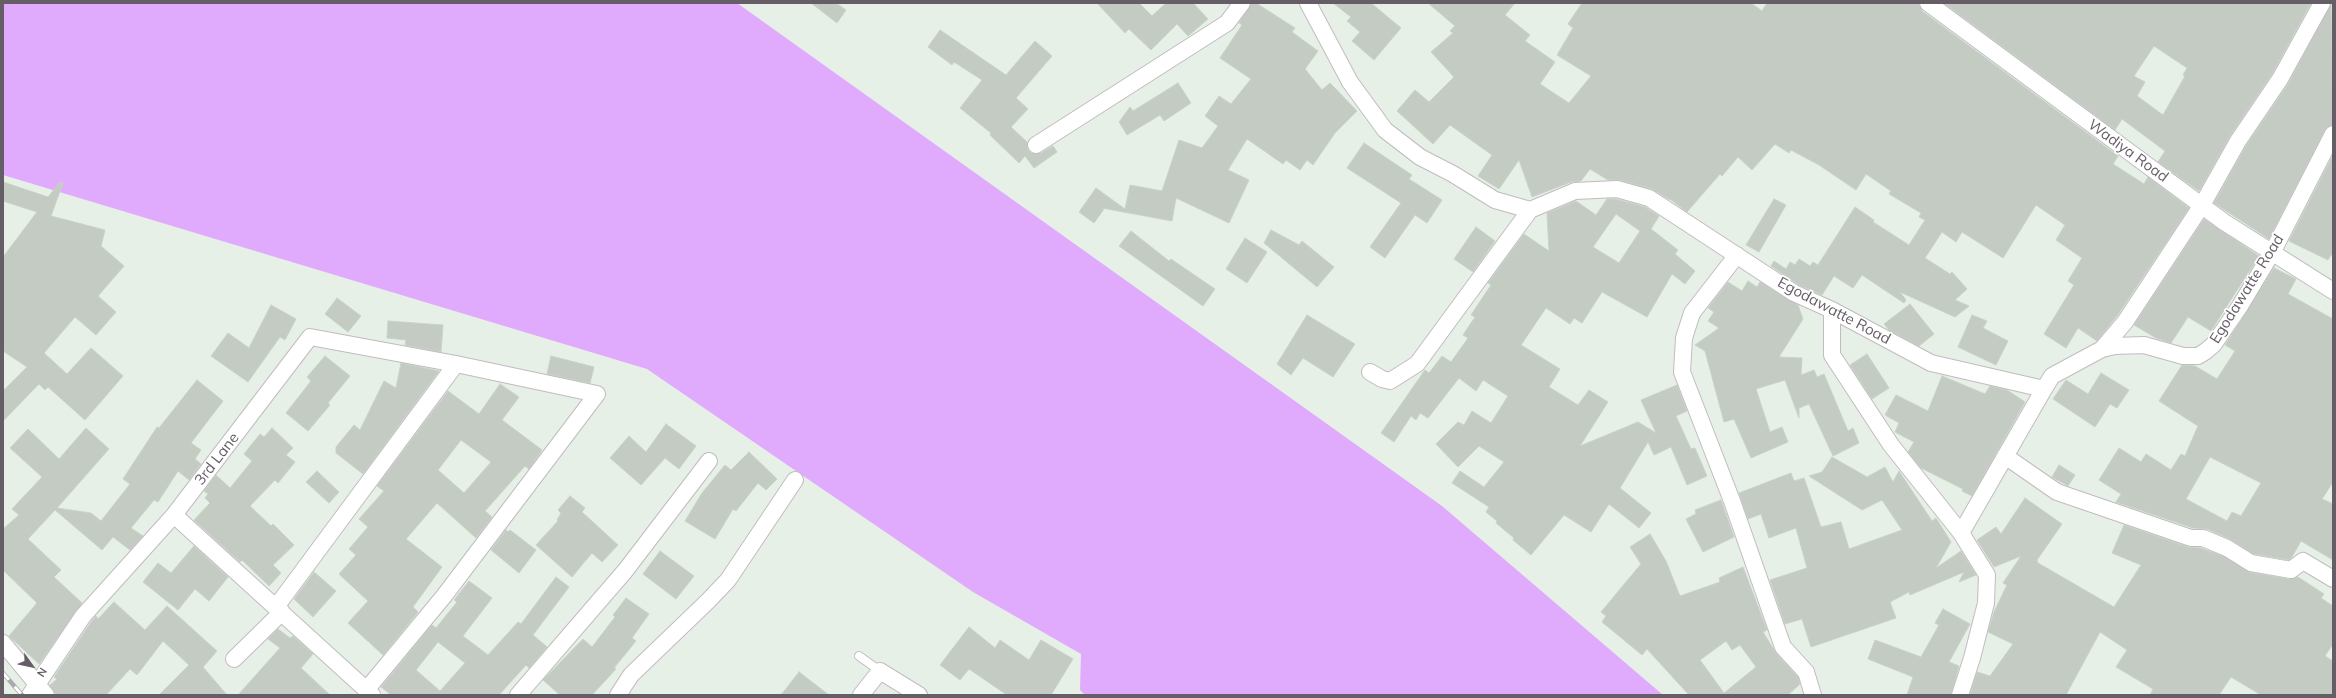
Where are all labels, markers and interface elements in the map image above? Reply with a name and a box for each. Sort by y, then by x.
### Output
street label: Wadiya Road [2084,116,2172,186]
street label: Egodawatte Road [2206,231,2288,347]
street label: Egodawatte Road [1774,274,1894,348]
street label: 3rd Lane [191,429,243,489]
north arrow [12,646,52,686]
text: N [34,665,50,680]

